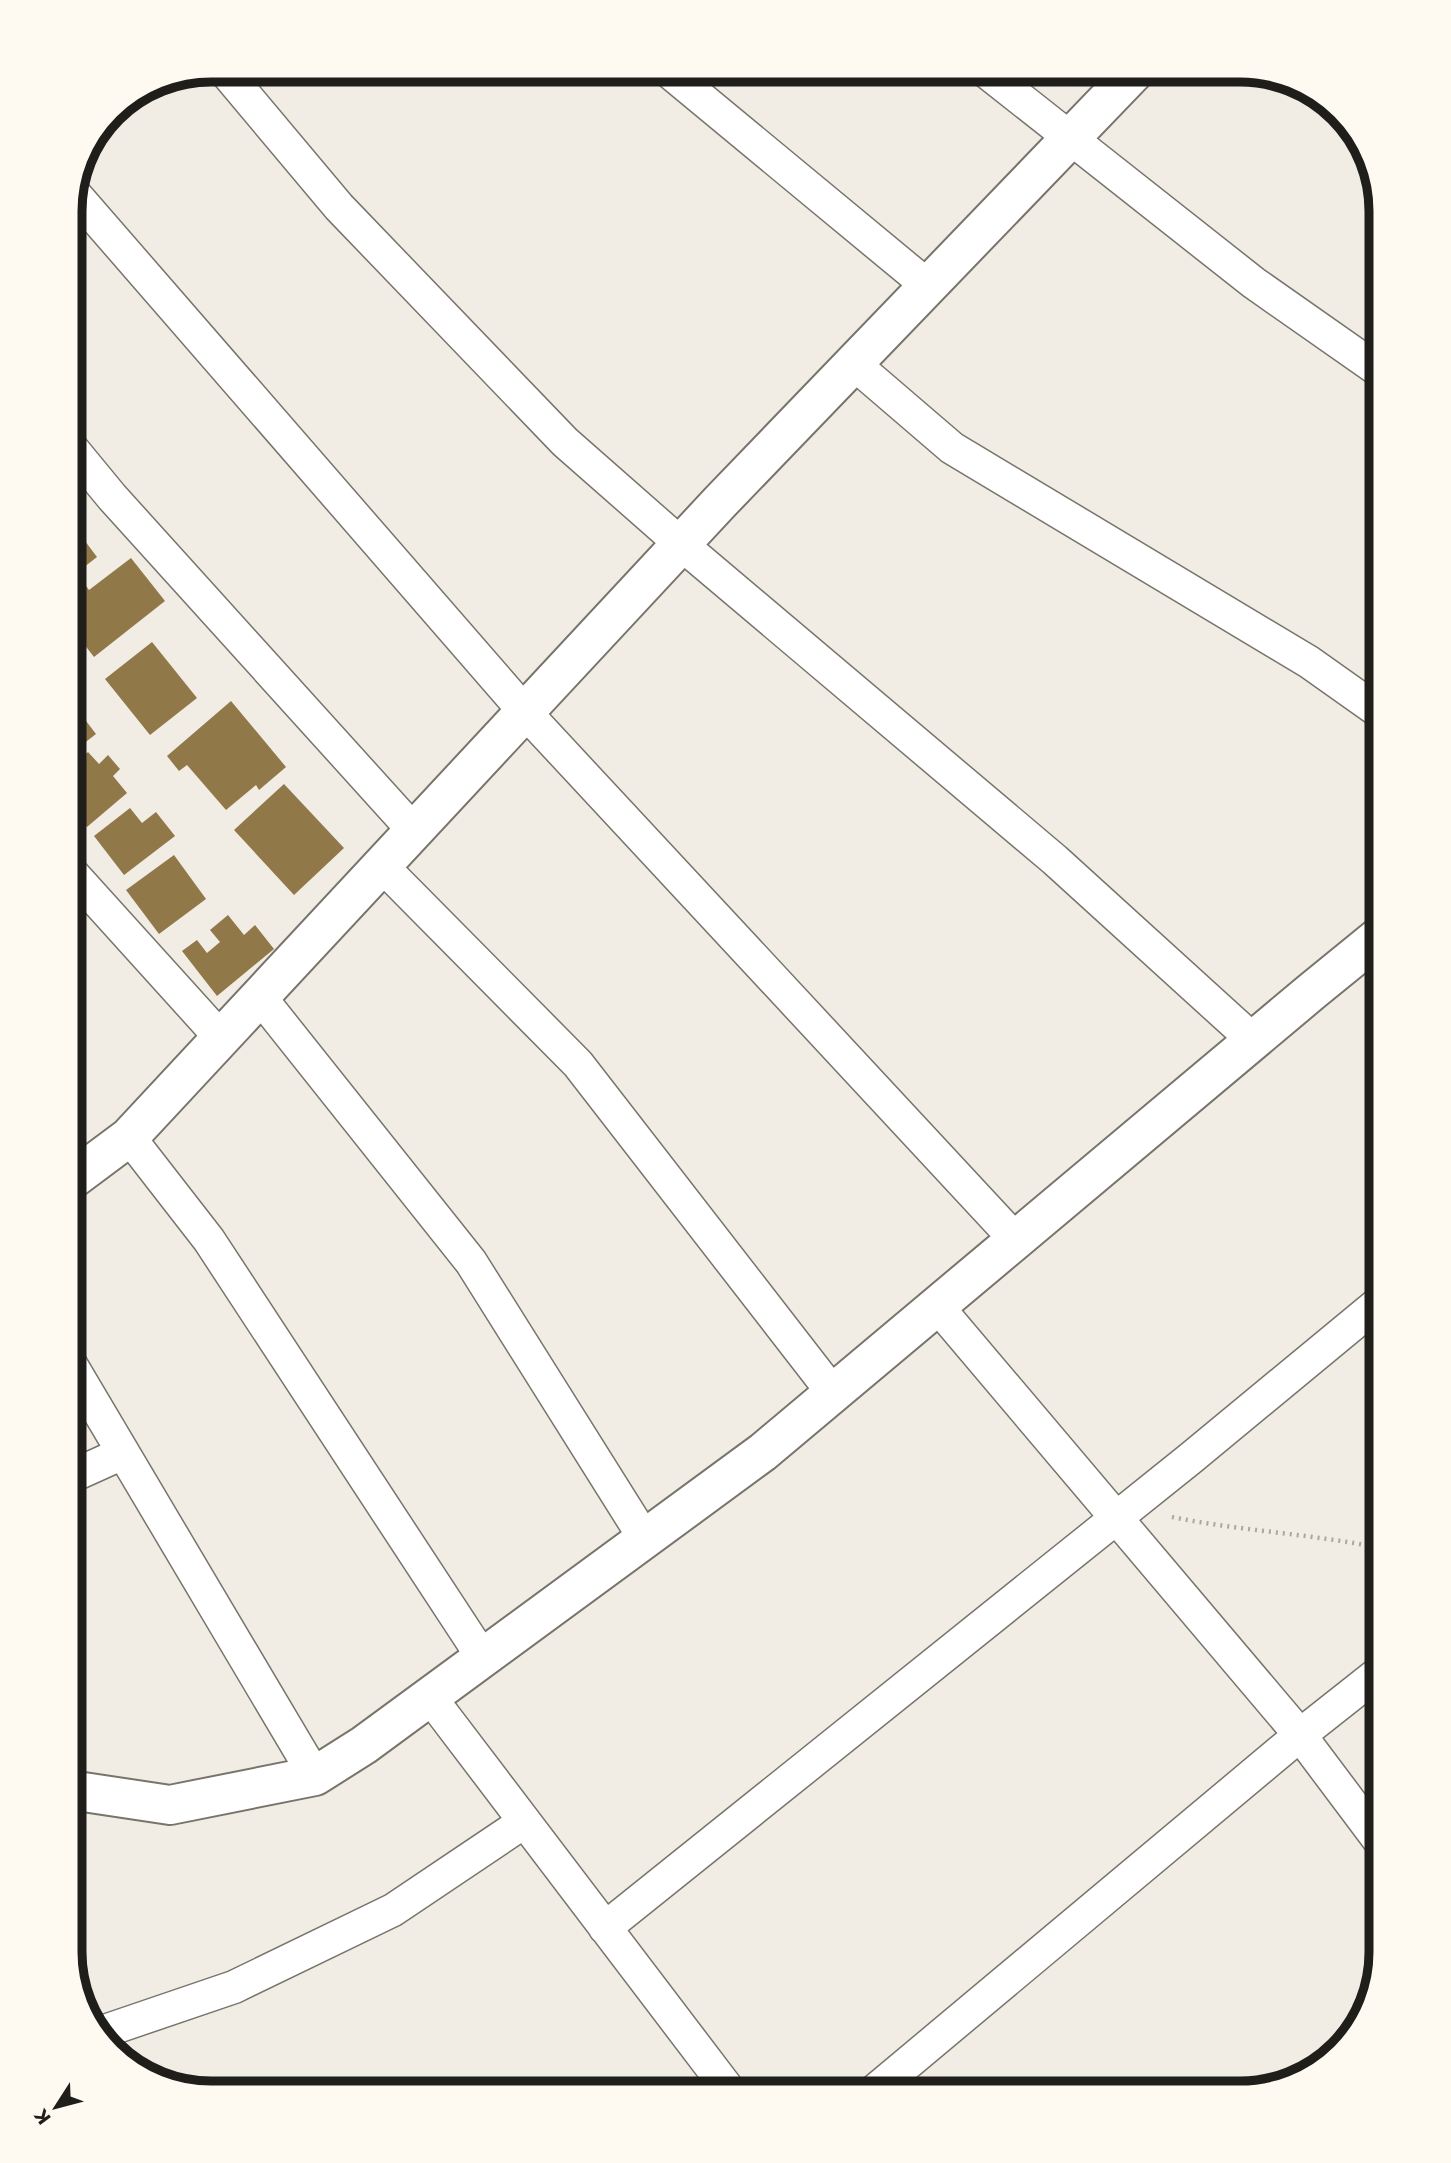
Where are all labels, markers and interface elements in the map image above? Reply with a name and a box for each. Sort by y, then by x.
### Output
north arrow [21,2072,91,2142]
text: K [27,2103,57,2130]

